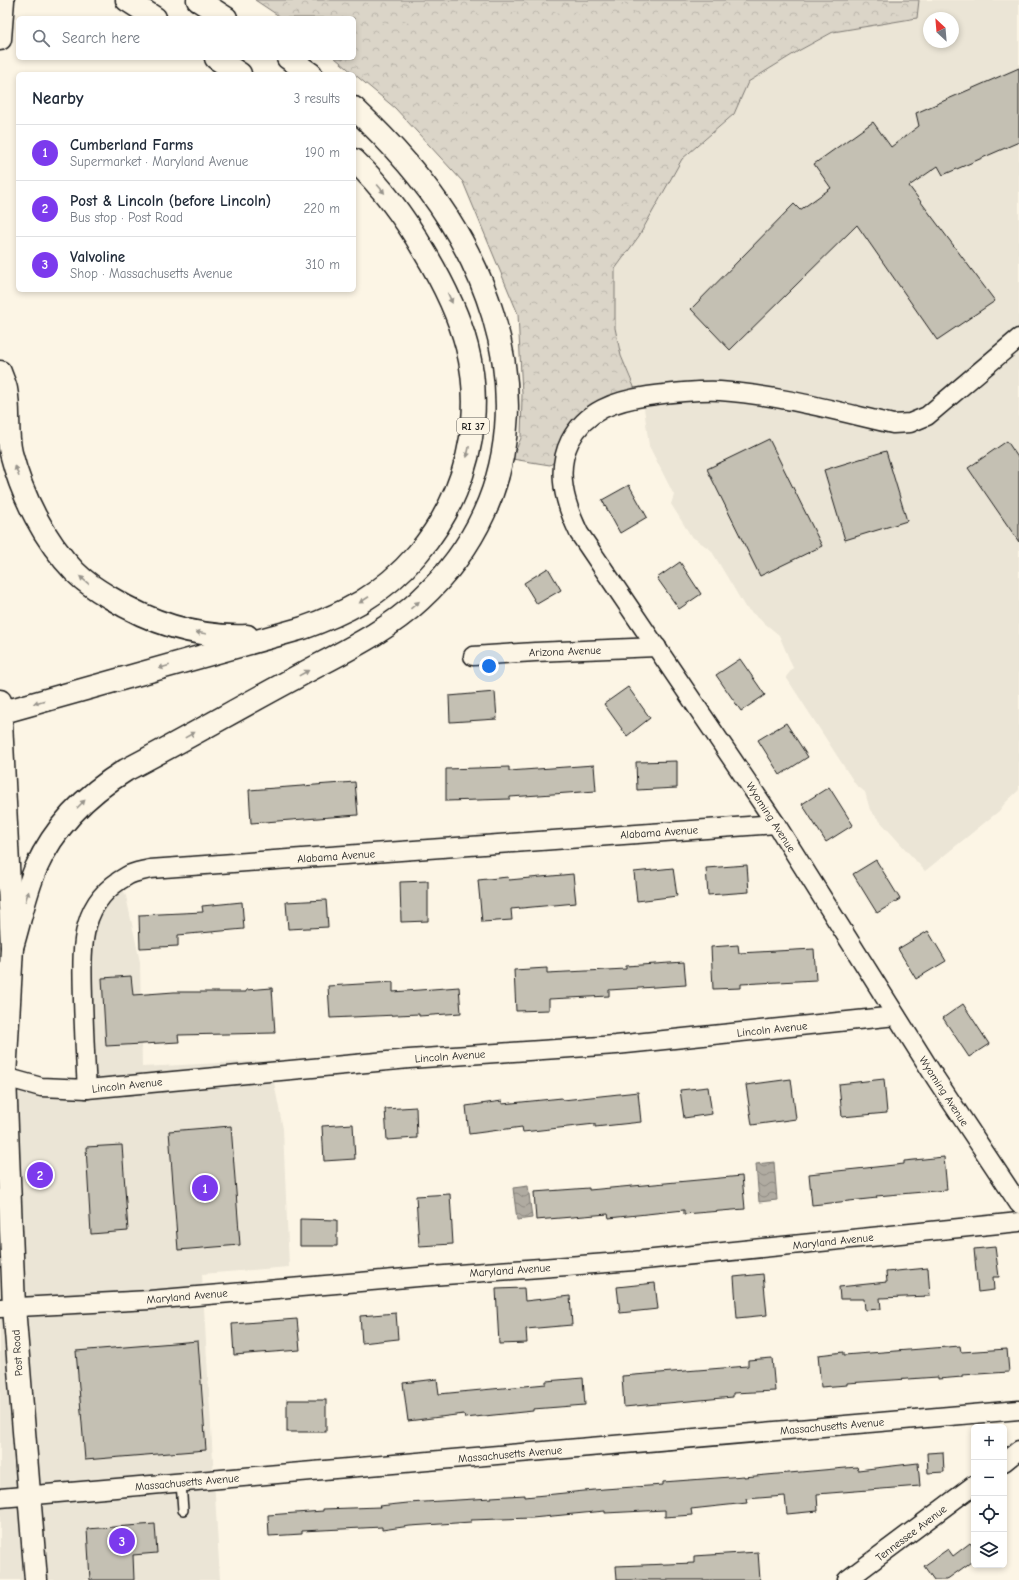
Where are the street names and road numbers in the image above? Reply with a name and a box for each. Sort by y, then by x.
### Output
road number: RI 37 [457,418,489,434]
street label: Arizona Avenue [529,644,602,659]
street label: Wyoming Avenue [743,780,798,855]
street label: Alabama Avenue [620,823,699,842]
street label: Alabama Avenue [297,847,376,866]
street label: Lincoln Avenue [736,1019,808,1040]
street label: Lincoln Avenue [414,1048,486,1065]
street label: Wyoming Avenue [916,1054,971,1129]
street label: Lincoln Avenue [91,1075,163,1096]
street label: Maryland Avenue [792,1231,875,1252]
street label: Maryland Avenue [469,1261,552,1280]
street label: Maryland Avenue [146,1286,229,1307]
street label: Post Road [9,1329,26,1377]
street label: Massachusetts Avenue [779,1415,885,1438]
street label: Massachusetts Avenue [457,1443,563,1466]
street label: Massachusetts Avenue [134,1471,240,1494]
street label: Tennessee Avenue [873,1502,950,1564]

